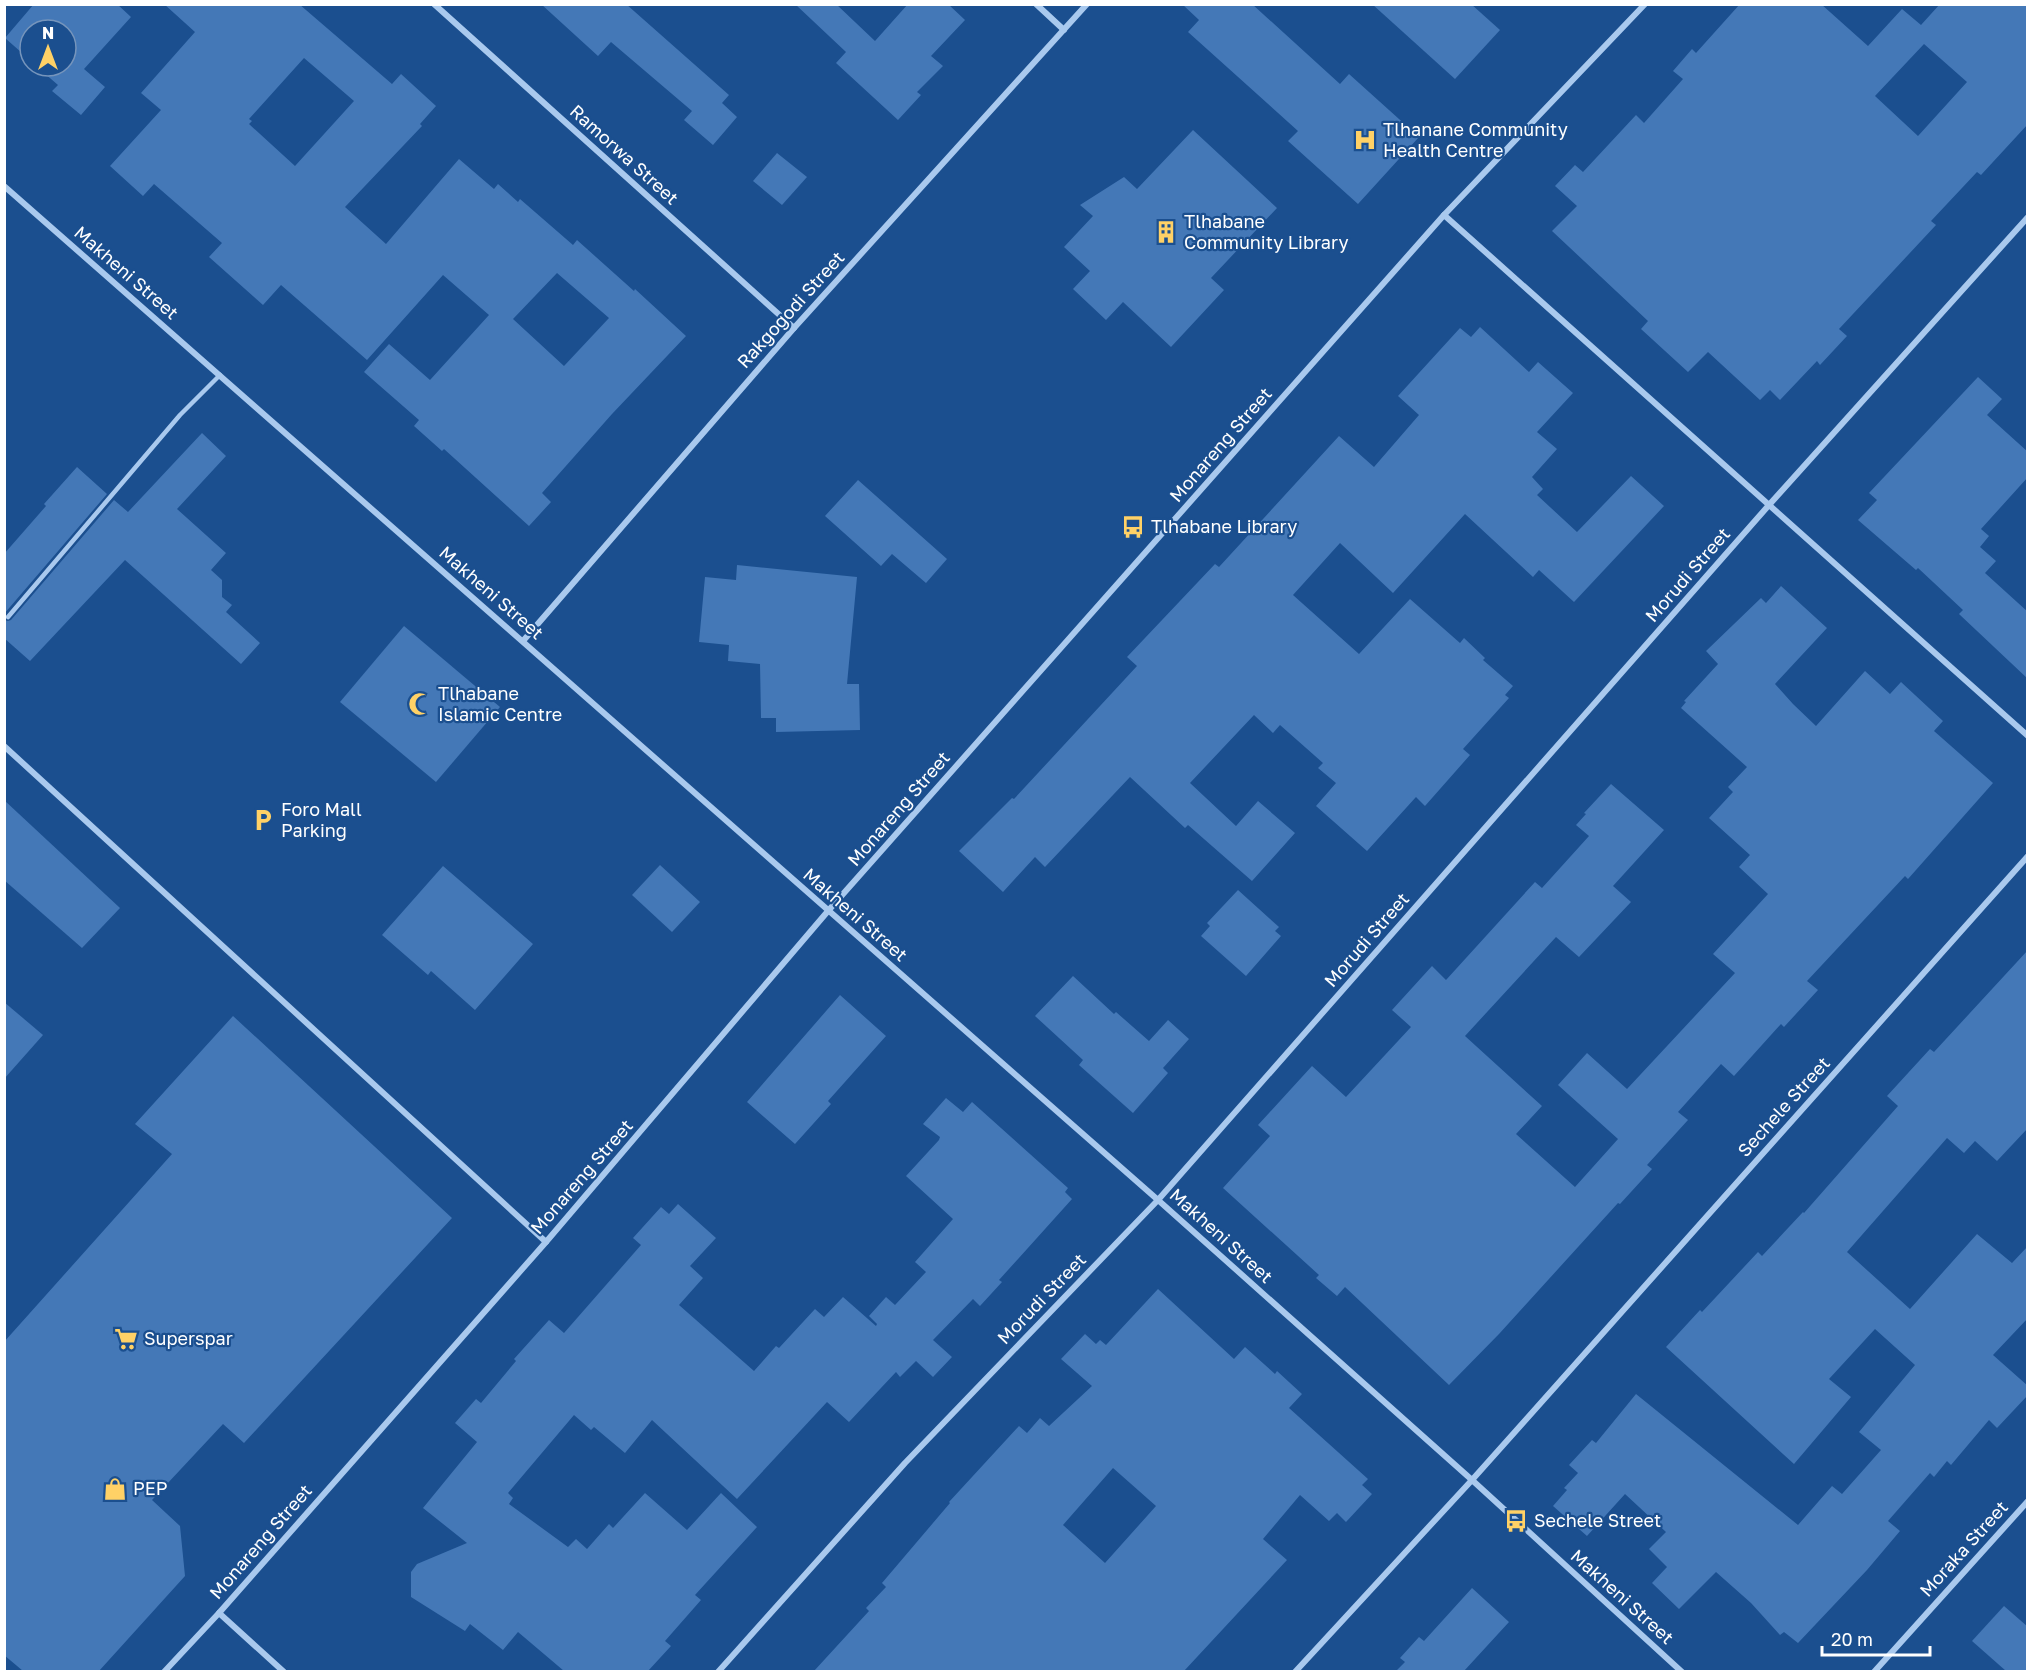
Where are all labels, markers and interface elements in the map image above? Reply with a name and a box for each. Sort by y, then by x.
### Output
north arrow [18,18,78,78]
text: N [42,23,54,43]
street label: Ramorwa Street [566,100,683,209]
place label: Tlhanane Community Health Centre [1383,118,1568,161]
hospital icon: Tlhanane Community Health Centre [1352,127,1378,153]
place label: Tlhabane Community Library [1184,210,1349,253]
building icon: Tlhabane Community Library [1153,219,1179,245]
street label: Makheni Street [70,221,183,324]
street label: Rakgogodi Street [732,246,848,372]
street label: Monareng Street [1164,383,1276,506]
bus stop icon: Tlhabane Library [1120,514,1146,540]
place label: Tlhabane Library [1151,515,1297,537]
street label: Morudi Street [1640,523,1734,626]
street label: Makheni Street [435,541,548,644]
place label: Tlhabane Islamic Centre [438,682,562,725]
mosque icon: Tlhabane Islamic Centre [407,691,433,717]
street label: Monareng Street [842,747,954,870]
place label: Foro Mall Parking [281,798,362,841]
parking icon: Foro Mall Parking [250,807,276,833]
street label: Makheni Street [799,863,912,966]
street label: Morudi Street [1319,888,1413,991]
street label: Sechele Street [1733,1052,1834,1161]
street label: Monareng Street [525,1115,637,1238]
street label: Makheni Street [1166,1183,1278,1287]
street label: Morudi Street [992,1248,1090,1348]
supermarket icon: Superspar [113,1326,139,1352]
place label: Superspar [144,1327,233,1349]
shop icon: PEP [102,1476,128,1502]
place label: PEP [133,1477,168,1499]
street label: Monareng Street [204,1480,316,1603]
street label: Moraka Street [1915,1496,2012,1601]
bus stop icon: Sechele Street [1503,1508,1529,1534]
place label: Sechele Street [1534,1509,1661,1531]
street label: Makheni Street [1567,1544,1679,1648]
scale bar [1822,1619,1930,1657]
text: 20 m [1831,1628,1873,1650]

